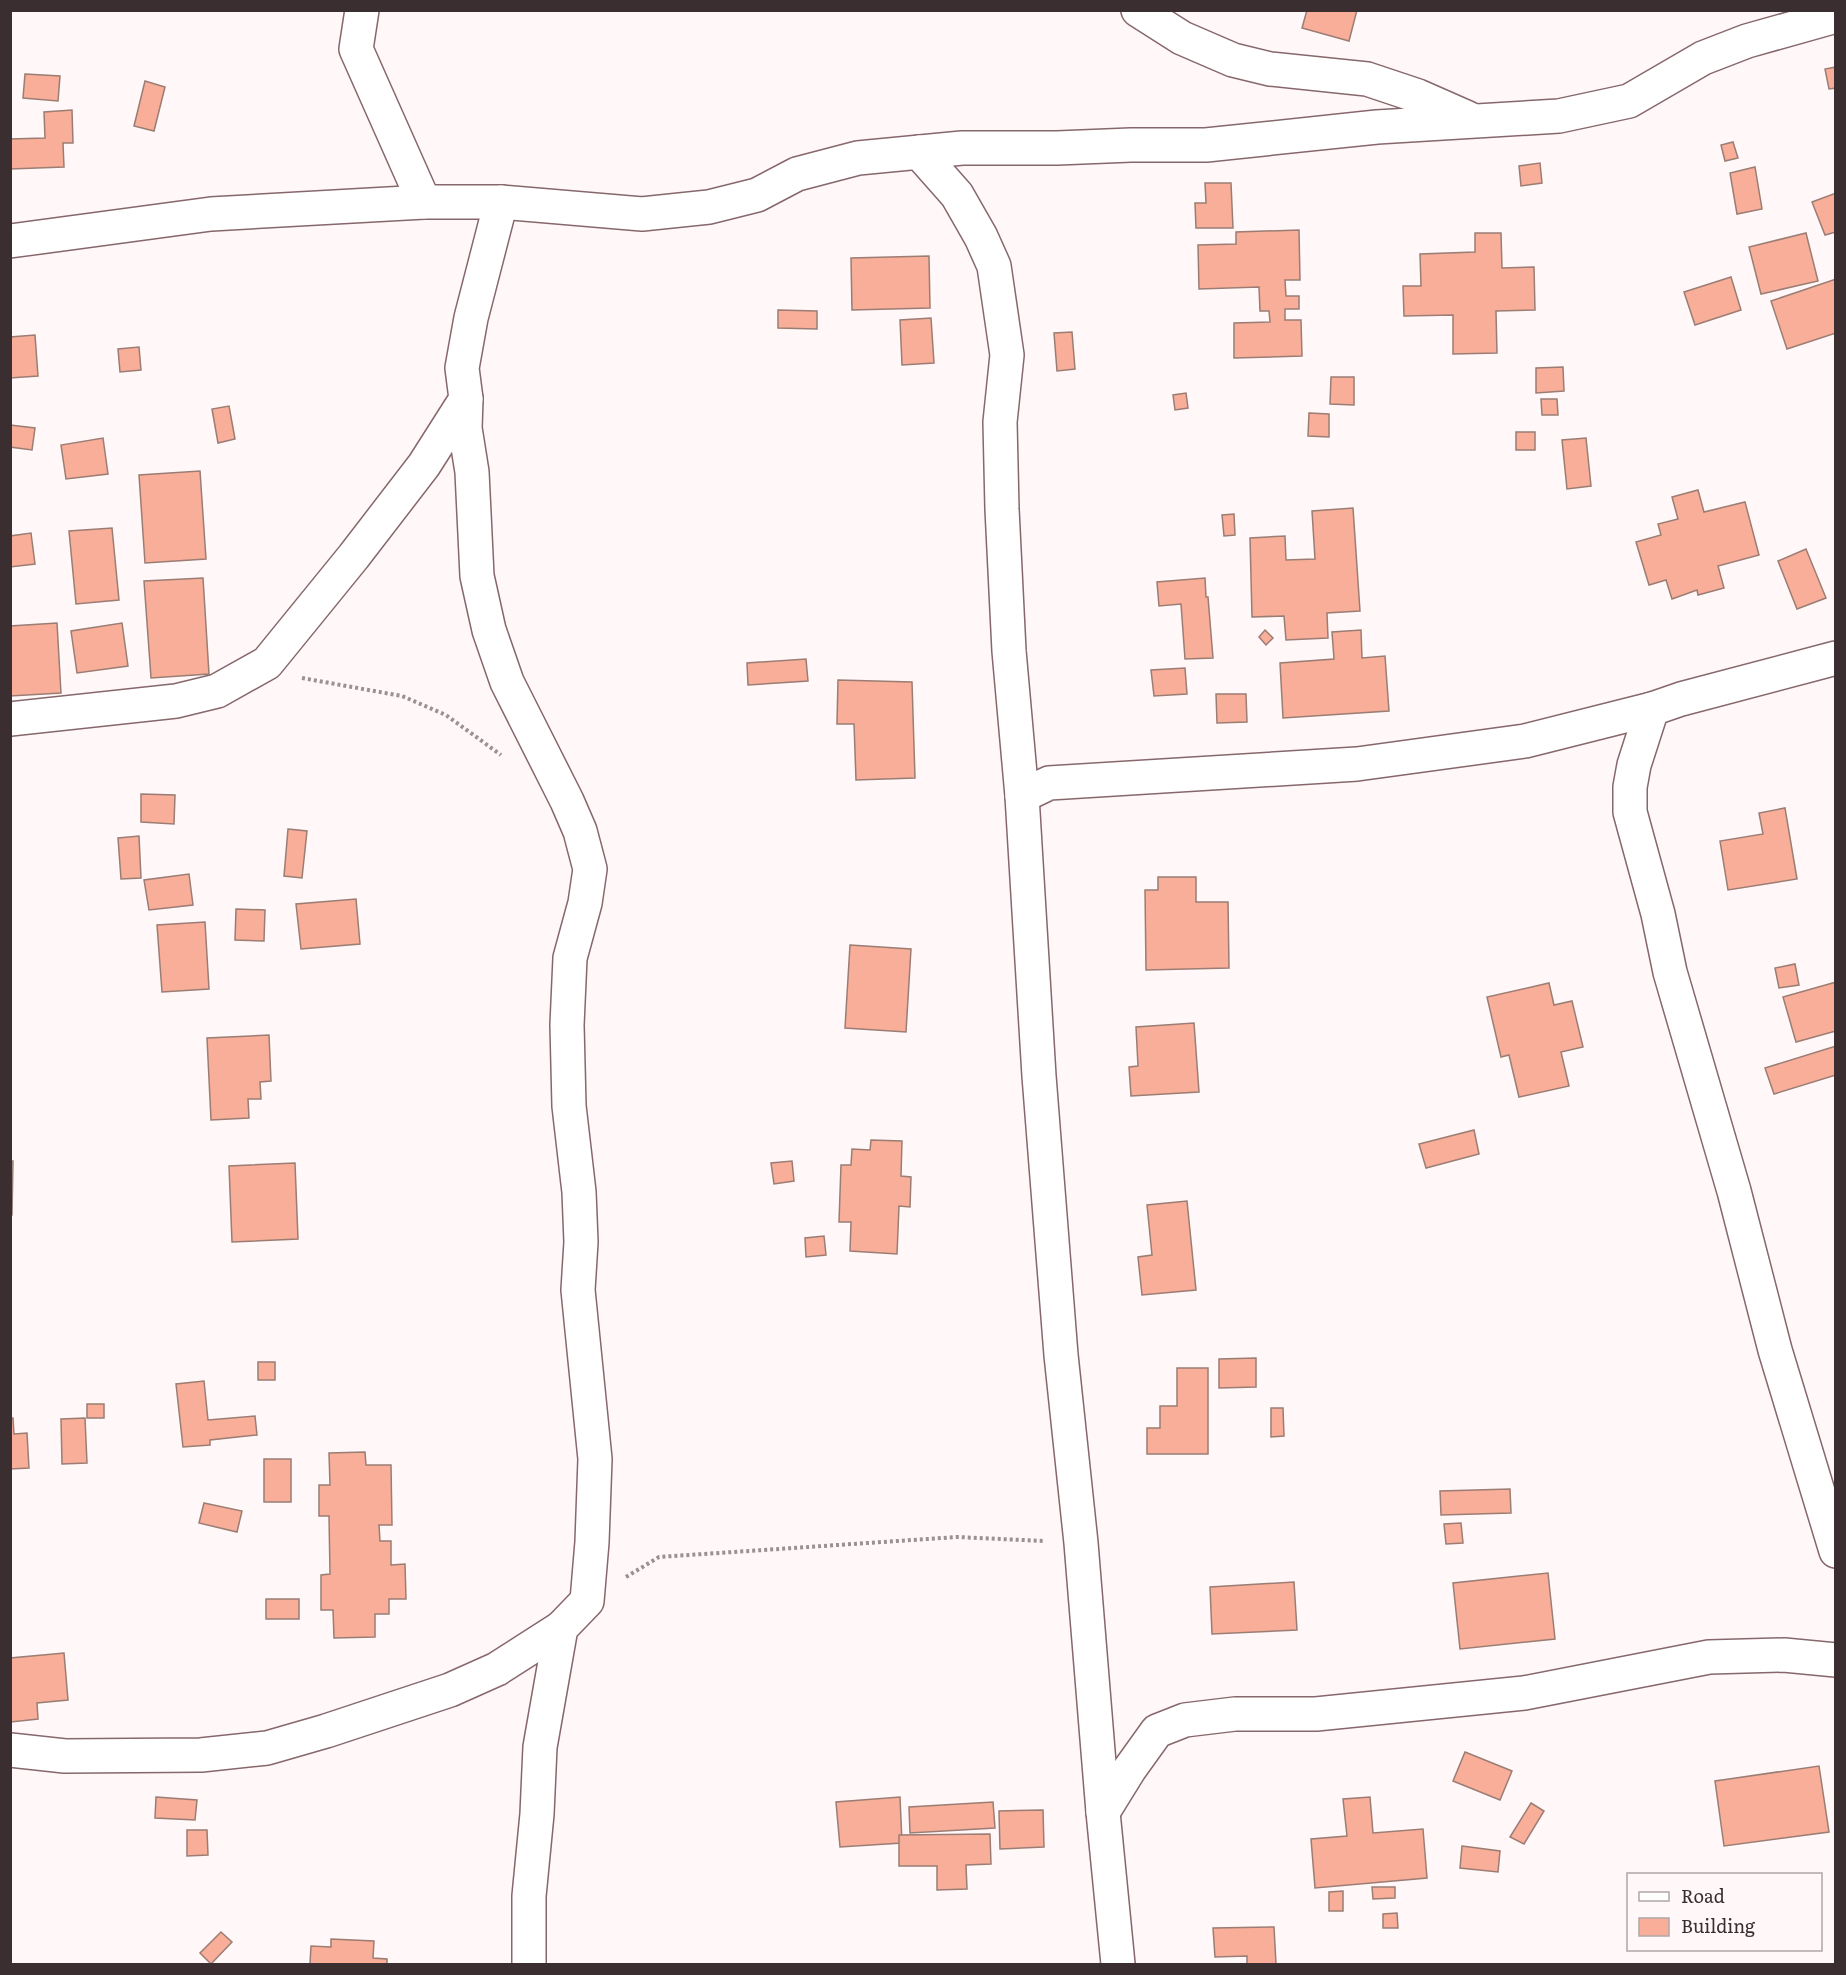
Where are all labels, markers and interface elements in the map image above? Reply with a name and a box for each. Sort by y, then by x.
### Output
legend [1627,1873,1822,1951]
text: Road [1681,1882,1725,1909]
text: Building [1681,1912,1756,1939]

